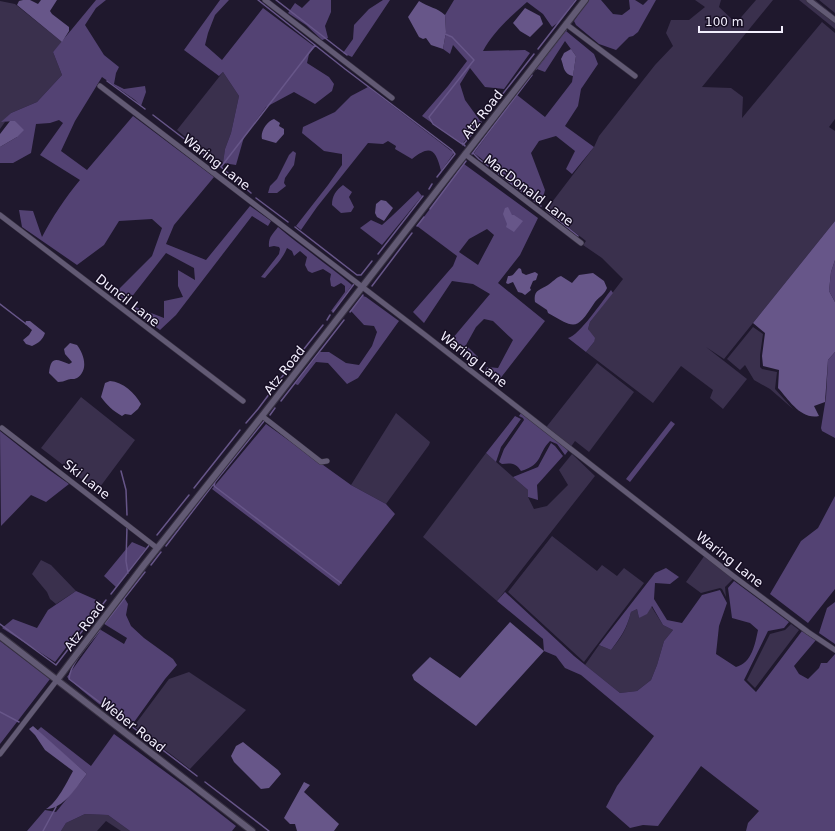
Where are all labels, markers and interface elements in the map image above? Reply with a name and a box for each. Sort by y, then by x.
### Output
scale bar [699,8,782,34]
text: 100 m [705,15,743,29]
street label: Atz Road [459,87,506,142]
street label: Waring Lane [180,132,253,193]
street label: MacDonald Lane [481,152,576,229]
street label: Duncil Lane [93,271,162,330]
street label: Waring Lane [437,329,510,390]
street label: Atz Road [261,343,308,398]
street label: Ski Lane [60,457,113,502]
street label: Waring Lane [693,529,766,590]
street label: Atz Road [61,599,108,654]
street label: Weber Road [97,695,168,755]

